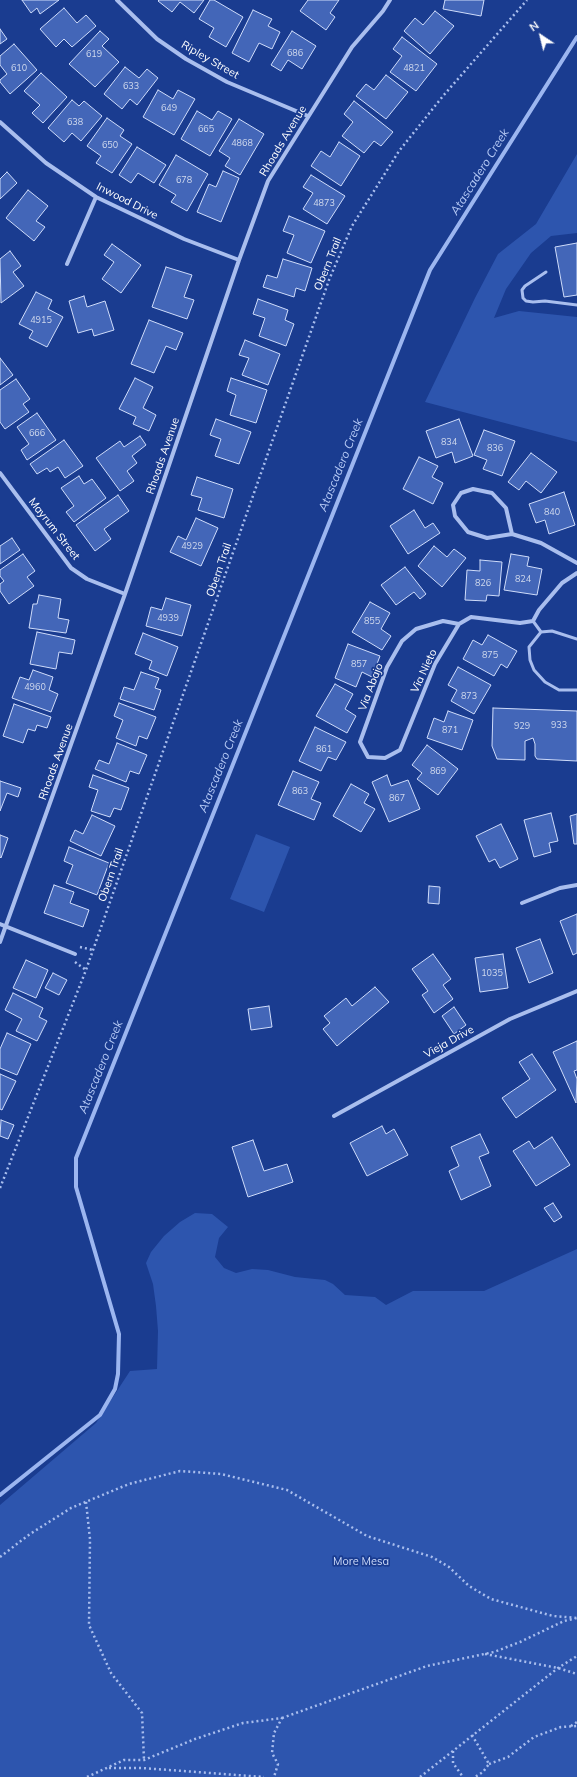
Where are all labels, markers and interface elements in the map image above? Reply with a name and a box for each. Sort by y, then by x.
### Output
north arrow [521,16,561,56]
text: N [527,18,542,34]
street label: Ripley Street [179,38,241,82]
house number: 686 [287,48,303,58]
house number: 619 [86,49,102,59]
house number: 610 [11,63,27,73]
house number: 4821 [403,63,425,73]
house number: 633 [123,81,139,91]
house number: 649 [161,103,177,113]
street label: Rhoads Avenue [257,103,309,179]
house number: 638 [67,117,83,127]
house number: 665 [198,124,214,134]
water label: Atascadero Creek [448,126,512,218]
house number: 4868 [231,138,253,148]
house number: 650 [102,140,118,150]
house number: 678 [176,175,192,185]
street label: Inwood Drive [94,180,160,222]
house number: 4873 [313,198,335,208]
street label: Obern Trail [311,236,345,292]
house number: 4915 [30,315,52,325]
street label: Rhoads Avenue [144,416,182,496]
water label: Atascadero Creek [316,416,366,514]
house number: 666 [29,428,45,438]
house number: 834 [441,437,457,447]
house number: 836 [487,443,503,453]
street label: Mayrum Street [26,495,82,563]
house number: 840 [544,507,560,517]
house number: 4929 [181,541,203,551]
street label: Obern Trail [204,541,234,599]
house number: 824 [515,574,531,584]
house number: 826 [475,578,491,588]
house number: 4939 [157,613,179,623]
house number: 855 [364,616,380,626]
street label: Via Nieto [408,647,440,695]
house number: 875 [482,650,498,660]
house number: 857 [351,659,367,669]
street label: Via Abajo [356,661,386,713]
house number: 4960 [24,682,46,692]
house number: 873 [461,691,477,701]
water label: Atascadero Creek [196,717,246,815]
house number: 933 [551,720,567,730]
house number: 929 [514,721,530,731]
street label: Rhoads Avenue [36,722,76,802]
house number: 871 [442,725,458,735]
house number: 861 [316,744,332,754]
house number: 869 [430,766,446,776]
house number: 863 [292,786,308,796]
house number: 867 [389,793,405,803]
street label: Obern Trail [96,846,126,904]
house number: 1035 [481,968,503,978]
water label: Atascadero Creek [76,1018,126,1116]
street label: Vieja Drive [422,1023,476,1061]
park label: More Mesa [333,1555,389,1569]

